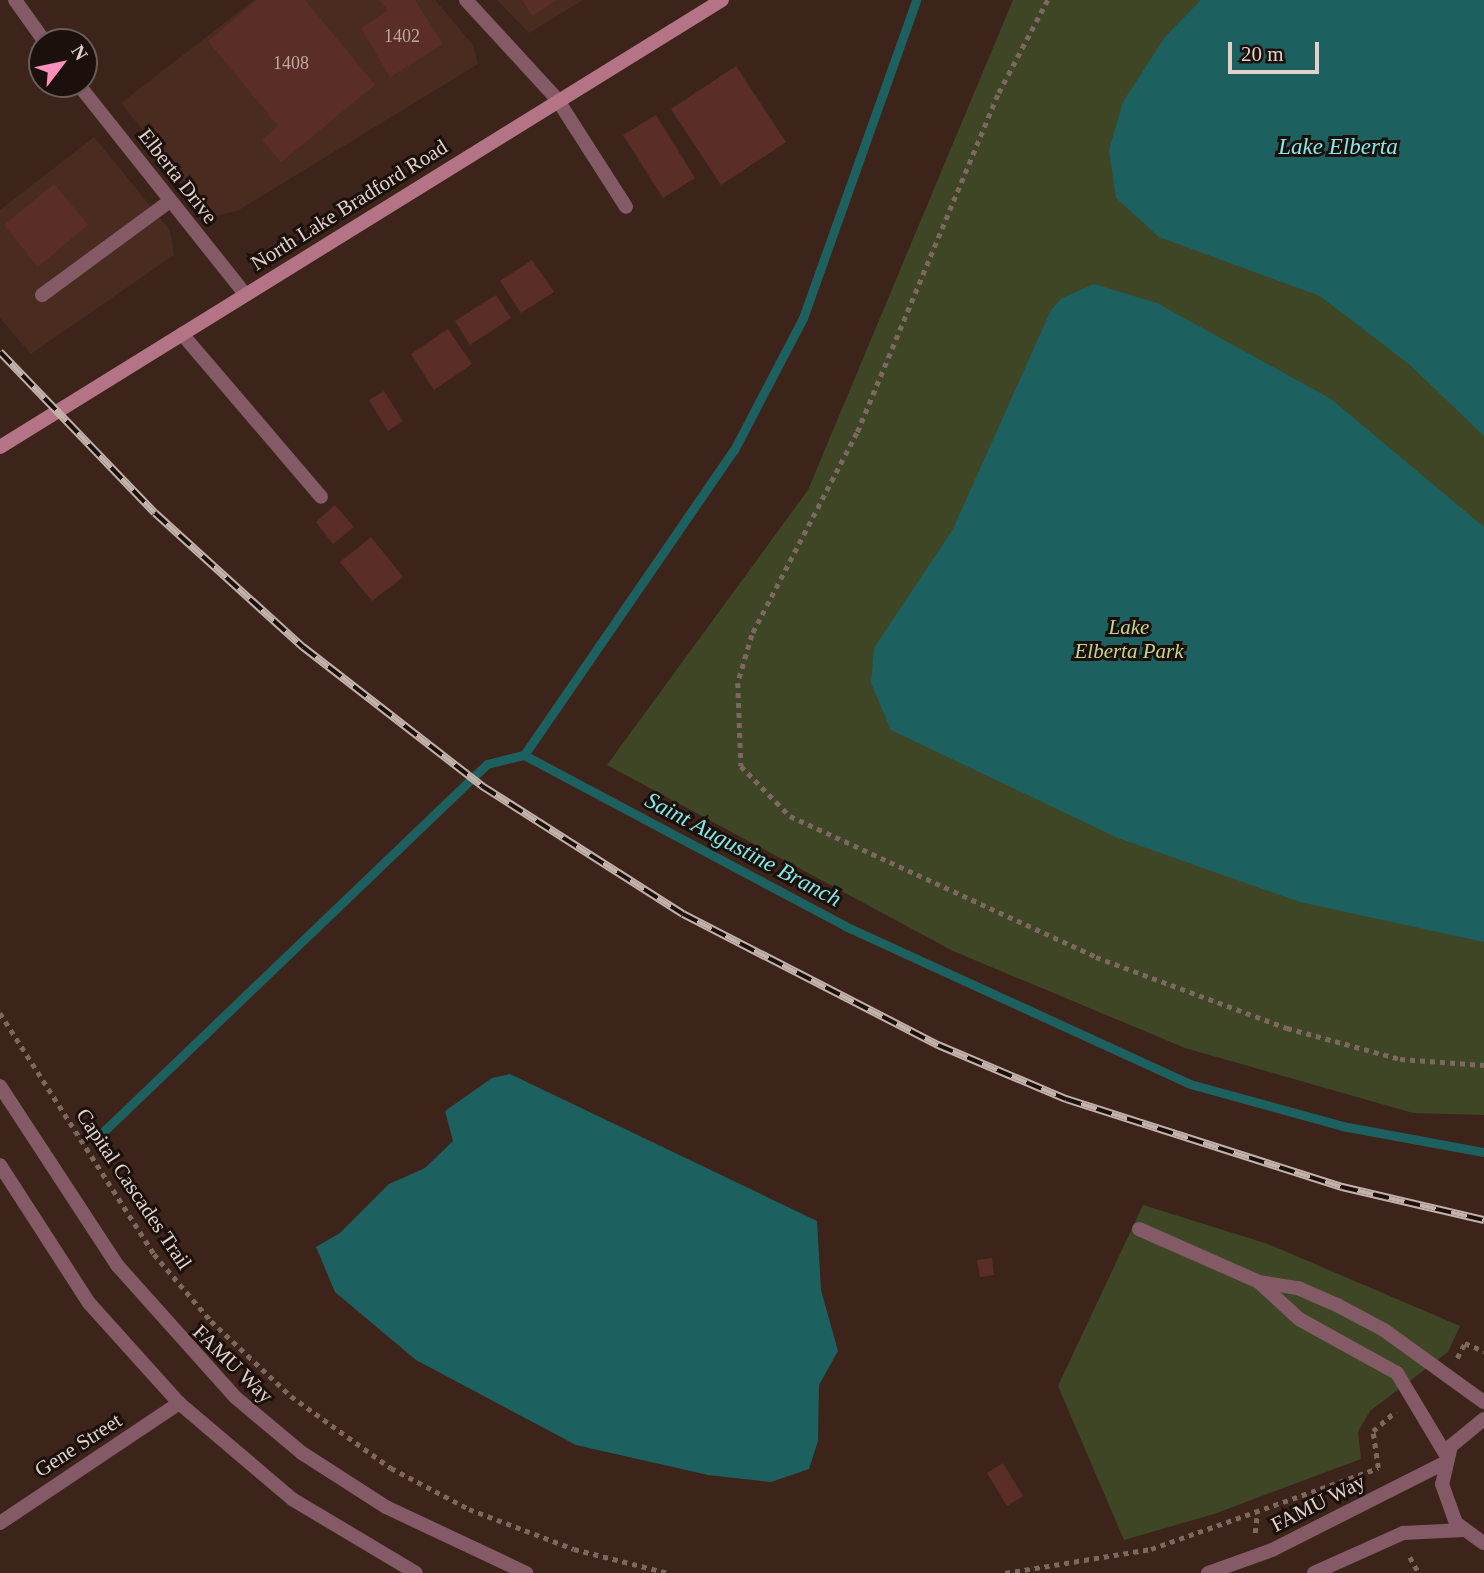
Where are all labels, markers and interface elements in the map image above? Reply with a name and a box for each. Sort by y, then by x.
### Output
house number: 1402 [384,25,420,47]
north arrow [28,28,98,98]
scale bar [1232,28,1323,72]
text: N [67,41,92,64]
text: 20 m [1241,42,1284,66]
house number: 1408 [273,52,309,74]
street label: Elberta Drive [133,123,223,229]
water label: Lake Elberta [1278,133,1398,161]
street label: North Lake Bradford Road [246,134,452,276]
park label: Lake Elberta Park [1074,614,1184,664]
water label: Saint Augustine Branch [640,787,846,913]
street label: Capital Cascades Trail [71,1103,197,1275]
street label: FAMU Way [187,1319,279,1409]
street label: Gene Street [30,1408,126,1482]
street label: FAMU Way [1267,1469,1369,1537]

